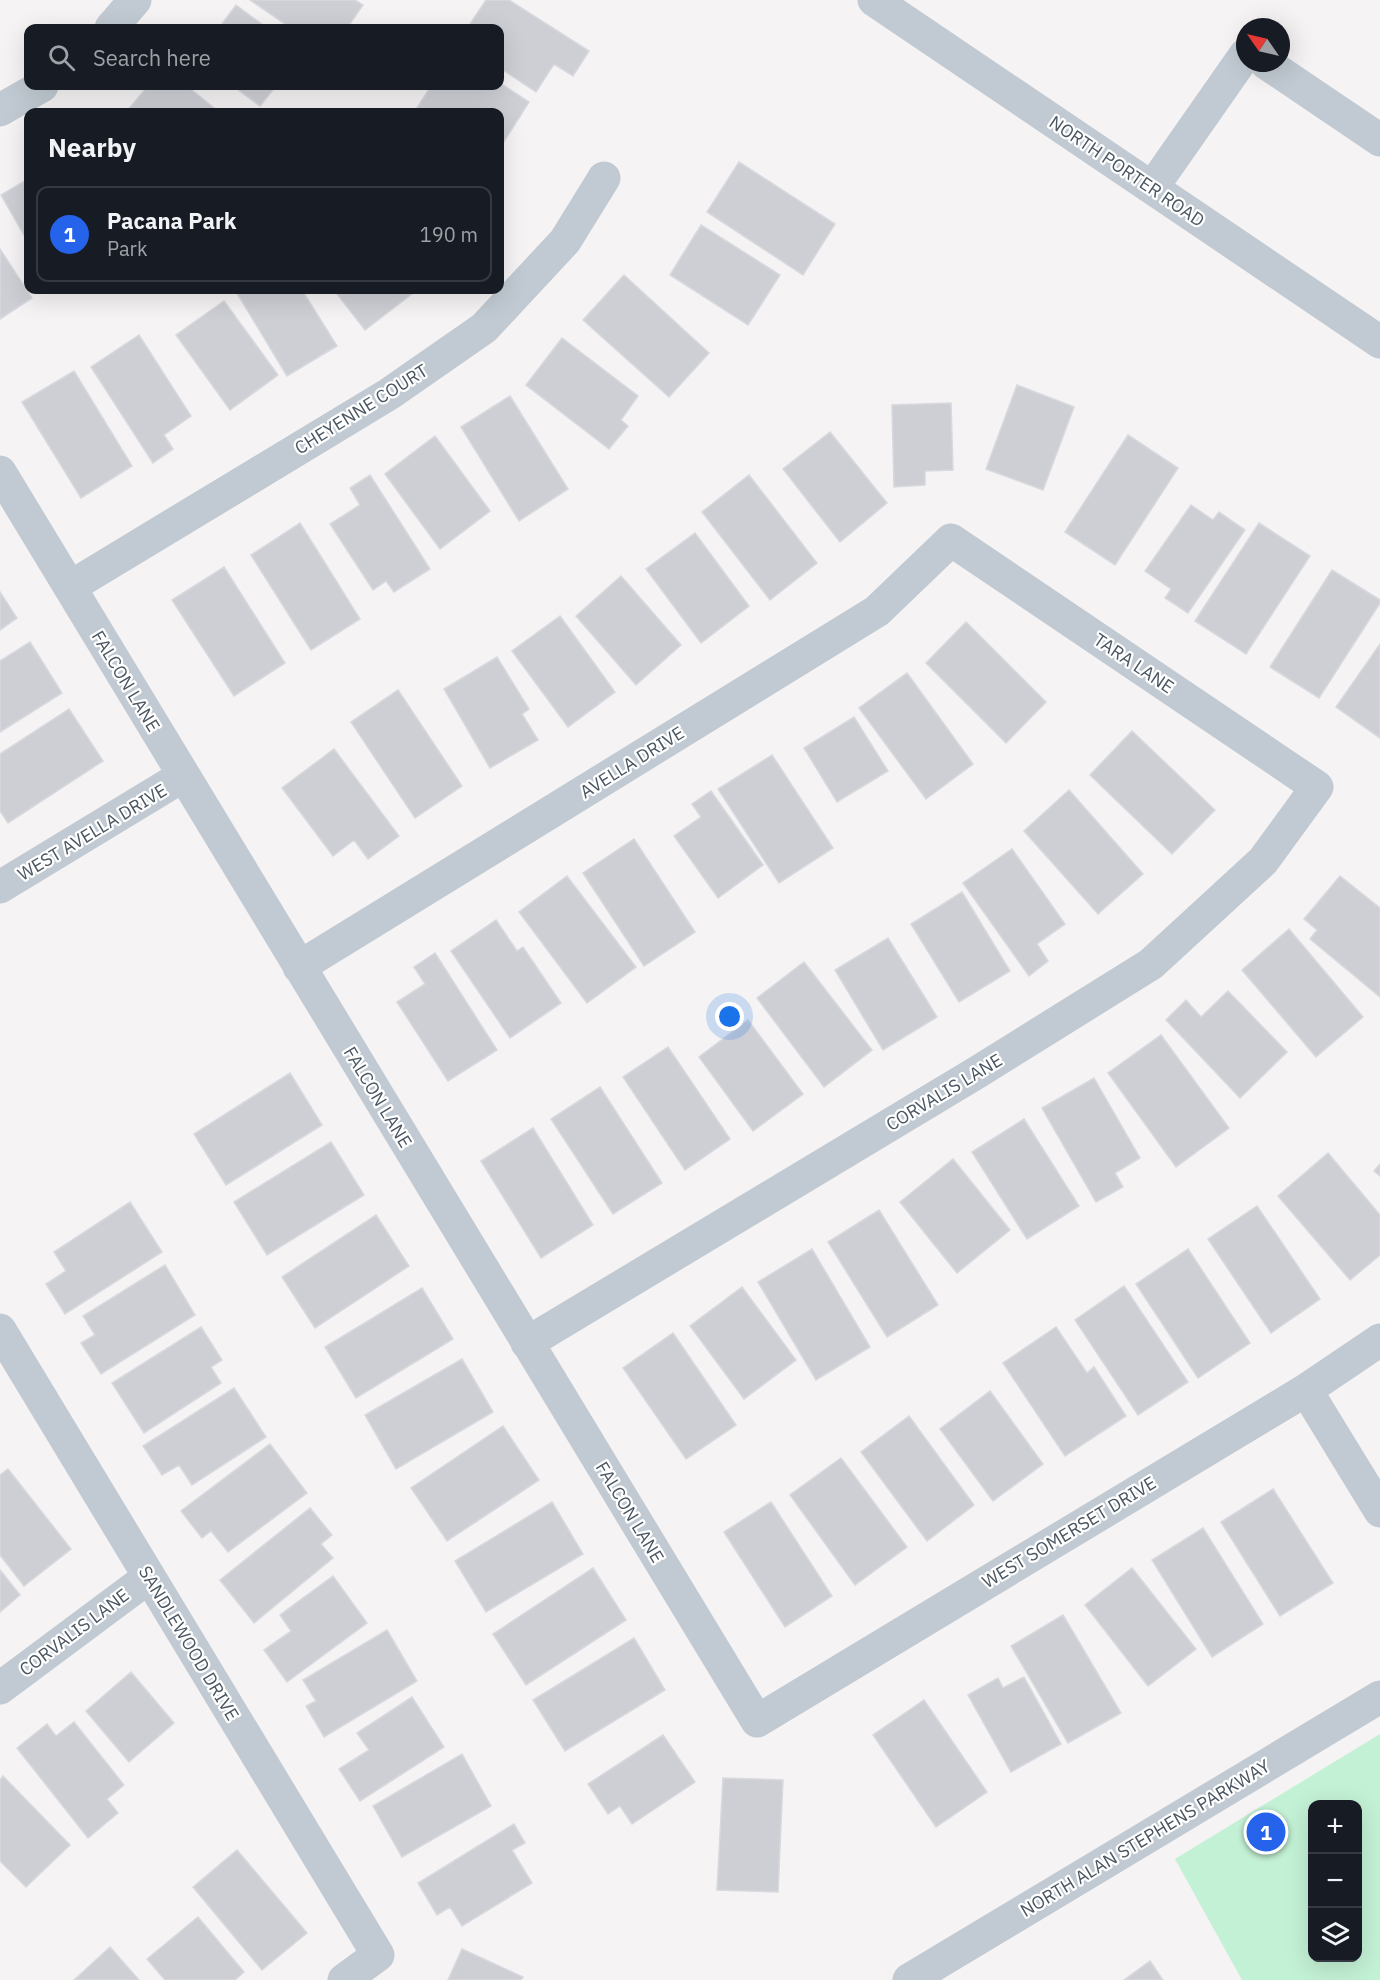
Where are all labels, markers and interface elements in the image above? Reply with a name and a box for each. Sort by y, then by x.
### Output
north arrow [1236,18,1290,72]
search box [24,24,504,90]
icon: search [45,41,78,74]
text: Search here [93,43,211,72]
street label: NORTH PORTER ROAD [1045,110,1209,232]
text: Nearby [48,130,136,164]
text: Pacana Park [107,206,237,235]
text: 1 [64,221,76,248]
text: 190 m [420,221,478,248]
text: Park [107,235,147,262]
street label: CHEYENNE COURT [290,359,432,459]
street label: FALCON LANE [87,626,165,736]
street label: TARA LANE [1089,628,1179,698]
street label: AVELLA DRIVE [576,721,688,803]
street label: WEST AVELLA DRIVE [13,778,171,886]
your location [715,1002,744,1031]
street label: FALCON LANE [339,1042,417,1152]
street label: CORVALIS LANE [882,1048,1006,1136]
street label: FALCON LANE [591,1457,669,1567]
street label: WEST SOMERSET DRIVE [978,1471,1160,1593]
street label: SANDLEWOOD DRIVE [134,1561,244,1725]
street label: CORVALIS LANE [15,1583,133,1681]
street label: NORTH ALAN STEPHENS PARKWAY [1016,1754,1274,1922]
map controls [1308,1800,1362,1962]
button: + [1308,1800,1362,1854]
pin: 1 [1246,1810,1286,1854]
button: − [1308,1854,1362,1908]
button: layers [1308,1908,1362,1962]

